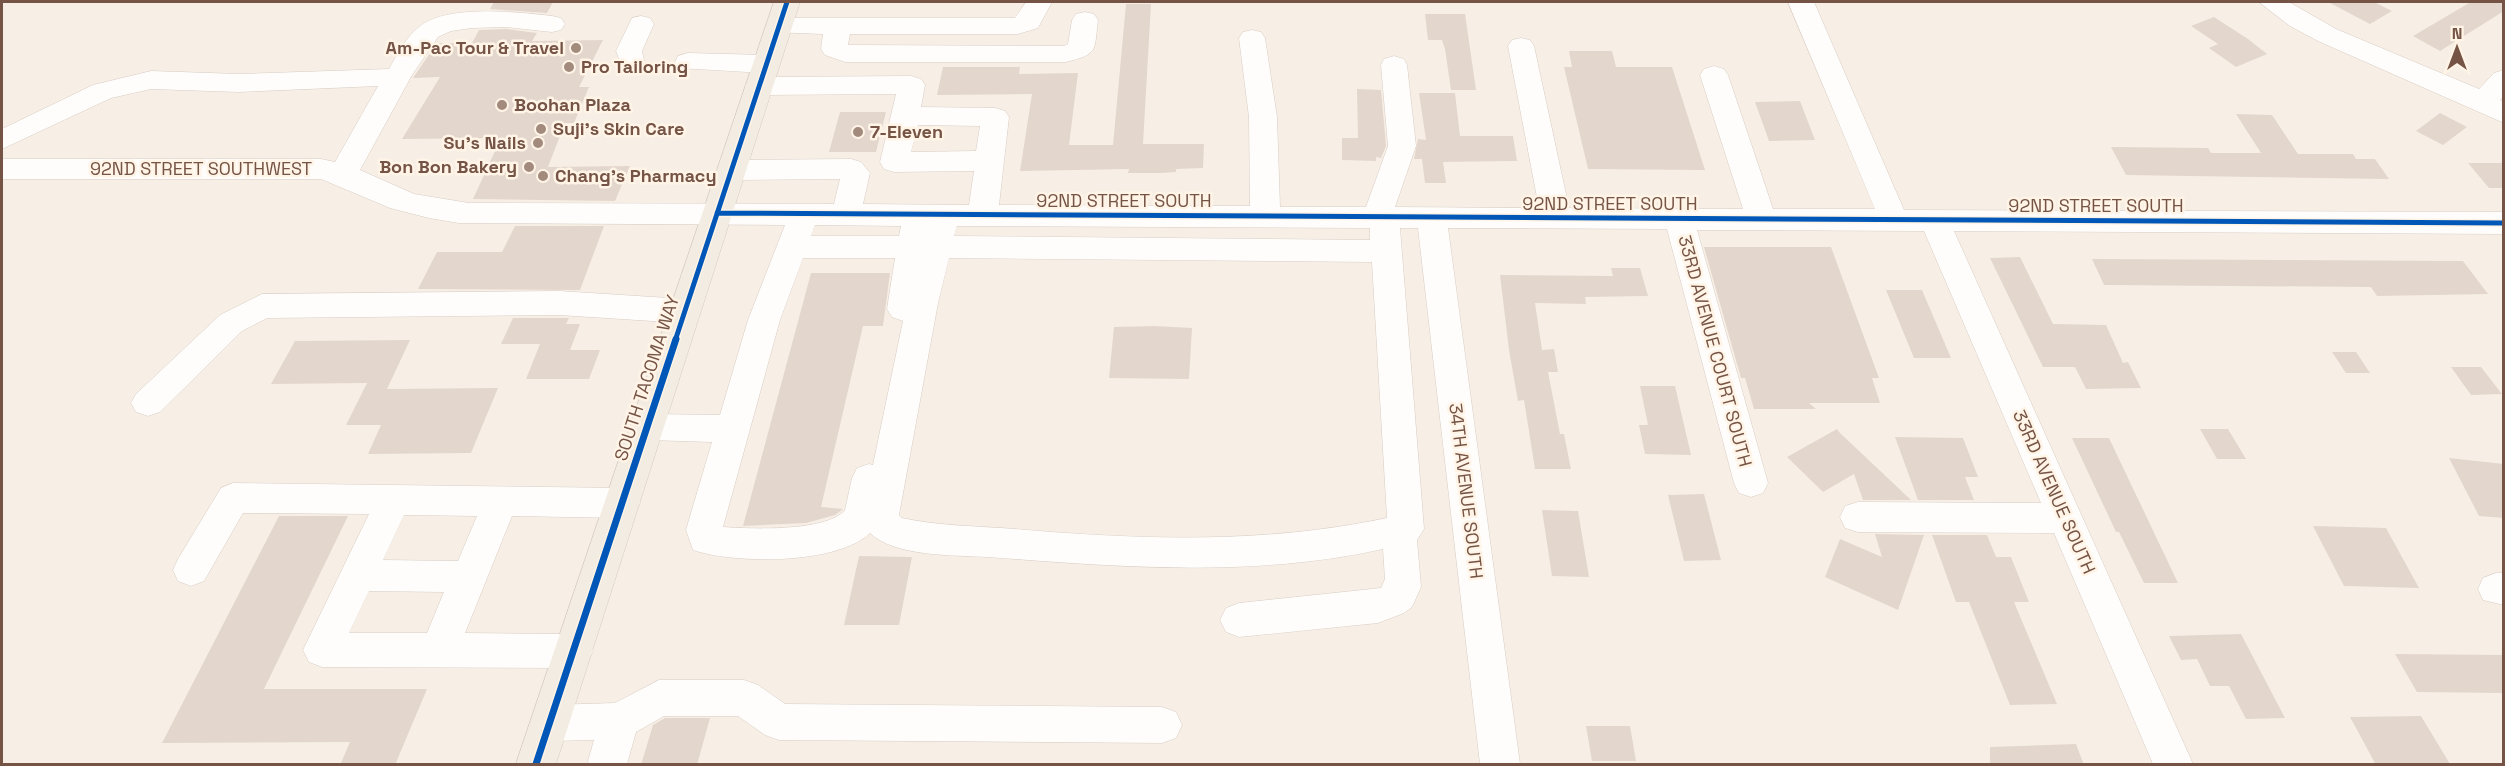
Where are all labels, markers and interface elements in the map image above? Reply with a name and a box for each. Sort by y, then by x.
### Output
north arrow [2427,18,2487,78]
text: N [2452,23,2462,44]
place label: Am-Pac Tour & Travel [386,36,564,59]
marker: Am-Pac Tour & Travel [569,41,583,55]
place label: Pro Tailoring [581,55,688,78]
marker: Pro Tailoring [562,60,576,74]
place label: Boohan Plaza [514,93,632,116]
marker: Boohan Plaza [495,98,509,112]
place label: Suji's Skin Care [553,117,684,140]
place label: 7-Eleven [870,120,943,143]
marker: Suji's Skin Care [534,122,548,136]
marker: 7-Eleven [851,125,865,139]
place label: Su's Nails [443,131,526,154]
marker: Su's Nails [531,136,545,150]
place label: Bon Bon Bakery [379,155,517,178]
street label: 92ND STREET SOUTHWEST [90,157,313,180]
marker: Bon Bon Bakery [522,160,536,174]
place label: Chang's Pharmacy [555,164,717,187]
marker: Chang's Pharmacy [536,169,550,183]
street label: 92ND STREET SOUTH [1036,189,1212,212]
street label: 92ND STREET SOUTH [1522,192,1698,215]
street label: 92ND STREET SOUTH [2008,194,2184,217]
street label: 33RD AVENUE COURT SOUTH [1673,233,1757,469]
street label: SOUTH TACOMA WAY [609,292,684,464]
street label: 34TH AVENUE SOUTH [1444,402,1489,580]
street label: 33RD AVENUE SOUTH [2008,406,2101,577]

